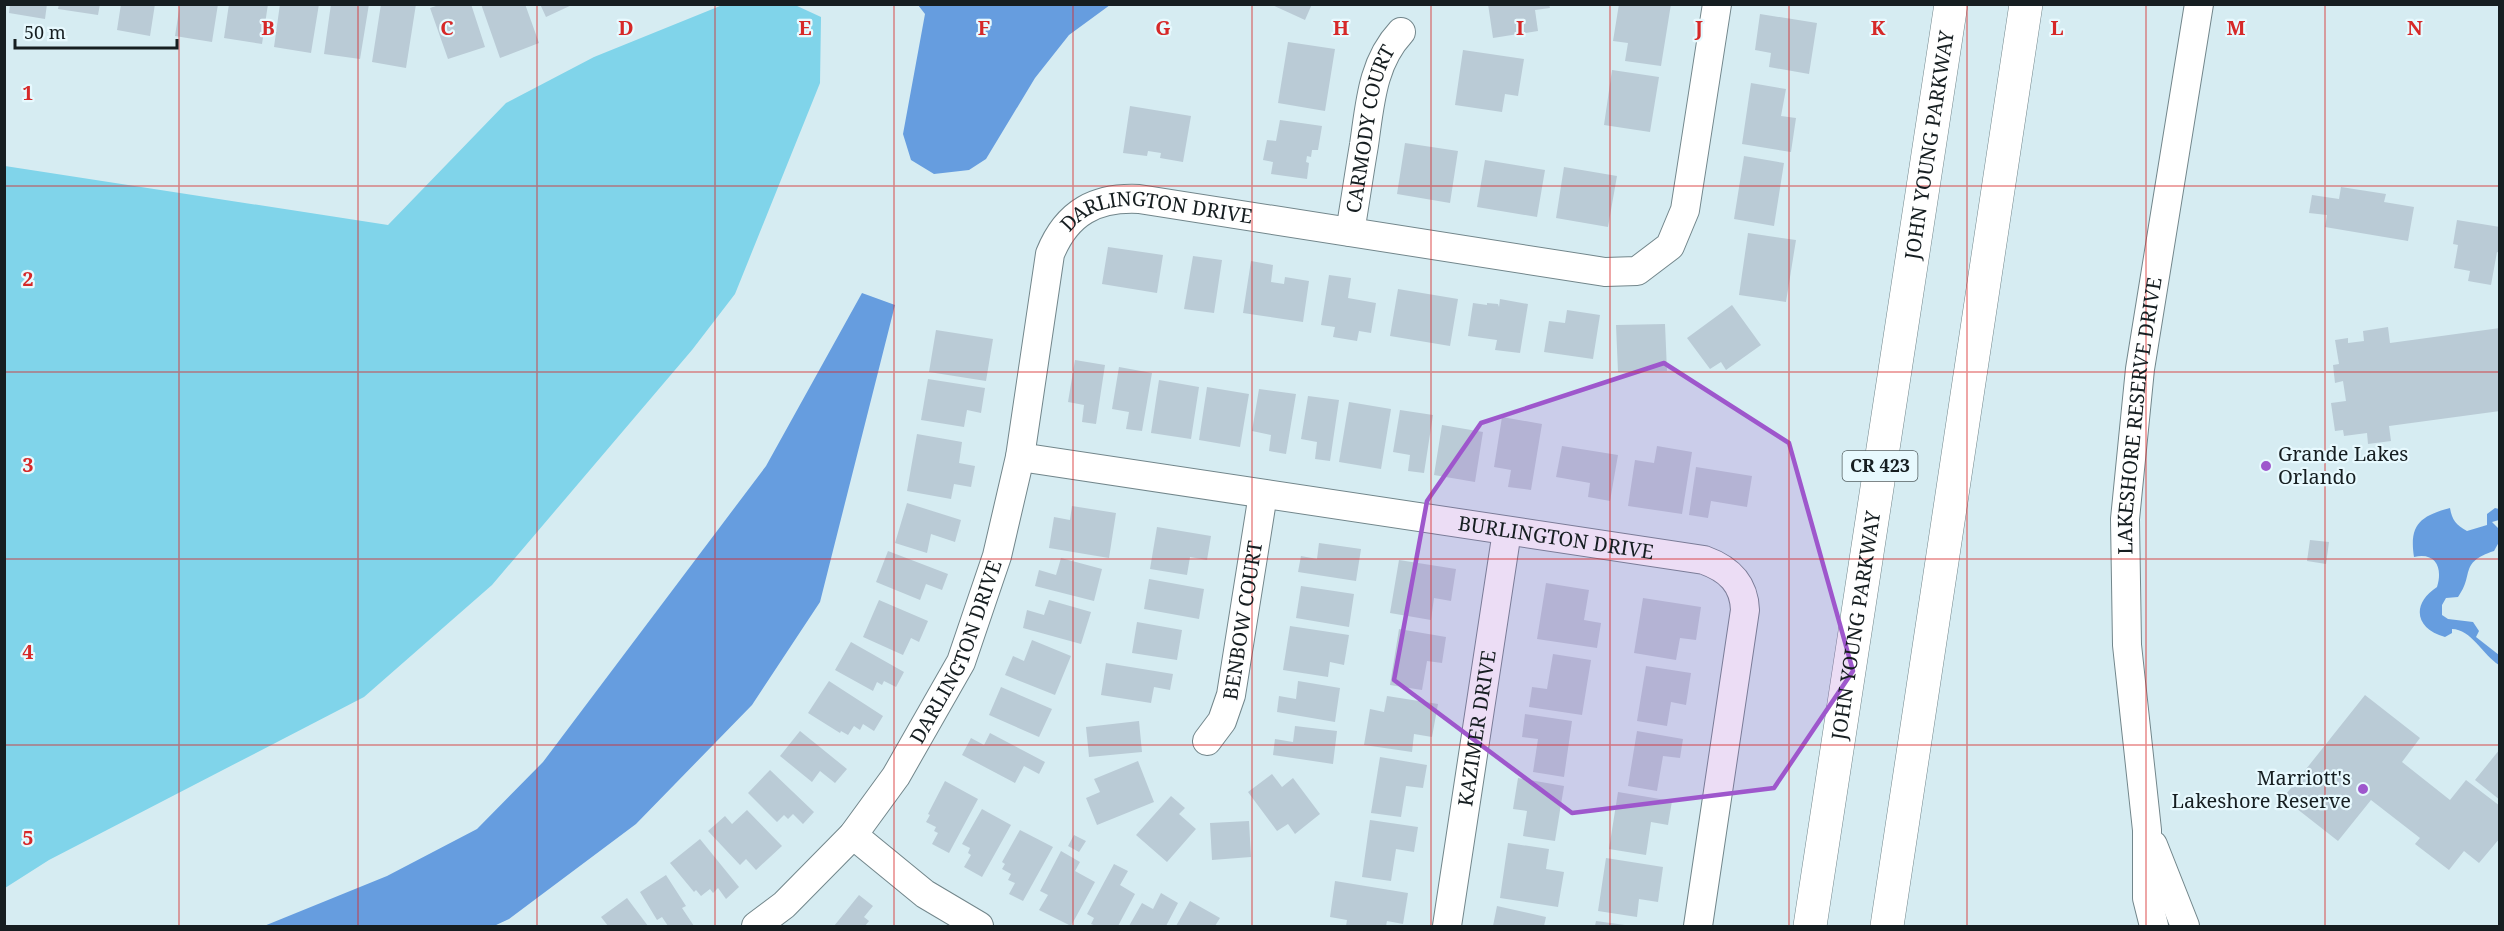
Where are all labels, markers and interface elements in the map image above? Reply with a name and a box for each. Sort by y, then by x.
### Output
scale bar [15,12,177,50]
text: B [261,14,275,41]
text: C [440,14,454,41]
text: D [618,14,634,41]
text: E [798,14,812,41]
text: F [978,14,990,41]
text: G [1155,14,1171,41]
text: H [1333,14,1349,41]
text: I [1516,14,1524,41]
text: J [1694,14,1703,41]
text: K [1871,14,1886,41]
text: L [2050,14,2064,41]
text: M [2226,14,2246,41]
text: N [2407,14,2423,41]
text: 50 m [24,20,66,44]
street label: JOHN YOUNG PARKWAY [1898,28,1960,262]
street label: CARMODY COURT [1339,40,1401,215]
text: 1 [22,79,34,106]
street label: DARLINGTON DRIVE [1054,185,1255,237]
text: 2 [22,265,34,292]
street label: LAKESHORE RESERVE DRIVE [2111,275,2168,555]
place label: Grande Lakes Orlando [2278,440,2408,490]
text: 3 [22,451,34,478]
road number: CR 423 [1842,451,1918,481]
marker: Grande Lakes Orlando [2259,459,2273,473]
street label: BURLINGTON DRIVE [1456,509,1656,565]
street label: JOHN YOUNG PARKWAY [1824,509,1886,743]
street label: BENBOW COURT [1216,539,1268,702]
street label: DARLINGTON DRIVE [903,556,1008,748]
text: 4 [22,638,34,665]
street label: KAZIMER DRIVE [1451,648,1502,808]
place label: Marriott's Lakeshore Reserve [2171,764,2351,814]
marker: Marriott's Lakeshore Reserve [2356,782,2370,796]
text: 5 [22,824,34,851]

